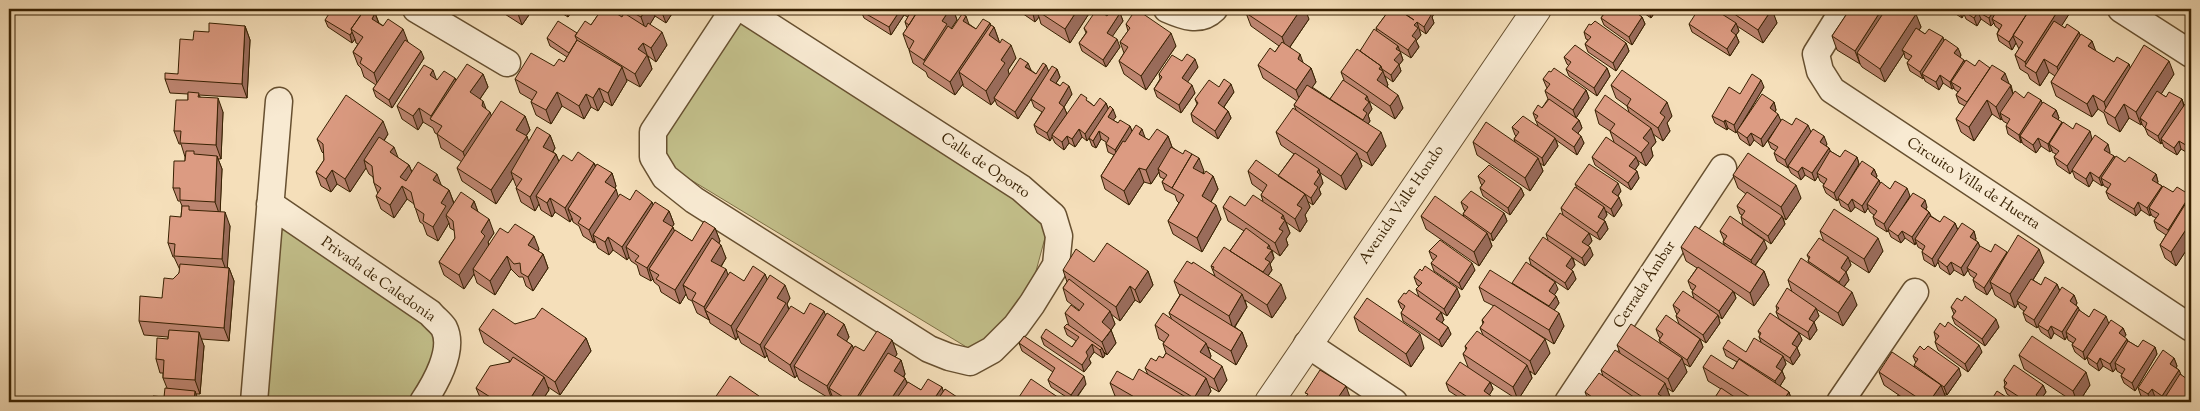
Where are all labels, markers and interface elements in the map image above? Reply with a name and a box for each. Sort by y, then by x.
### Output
street label: Calle de Oporto [936,128,1034,204]
street label: Circuito Villa de Huerta [1902,133,2044,235]
street label: Avenida Valle Hondo [1354,141,1450,269]
street label: Privada de Caledonia [316,232,440,328]
street label: Cerrada Ámbar [1608,236,1681,333]

